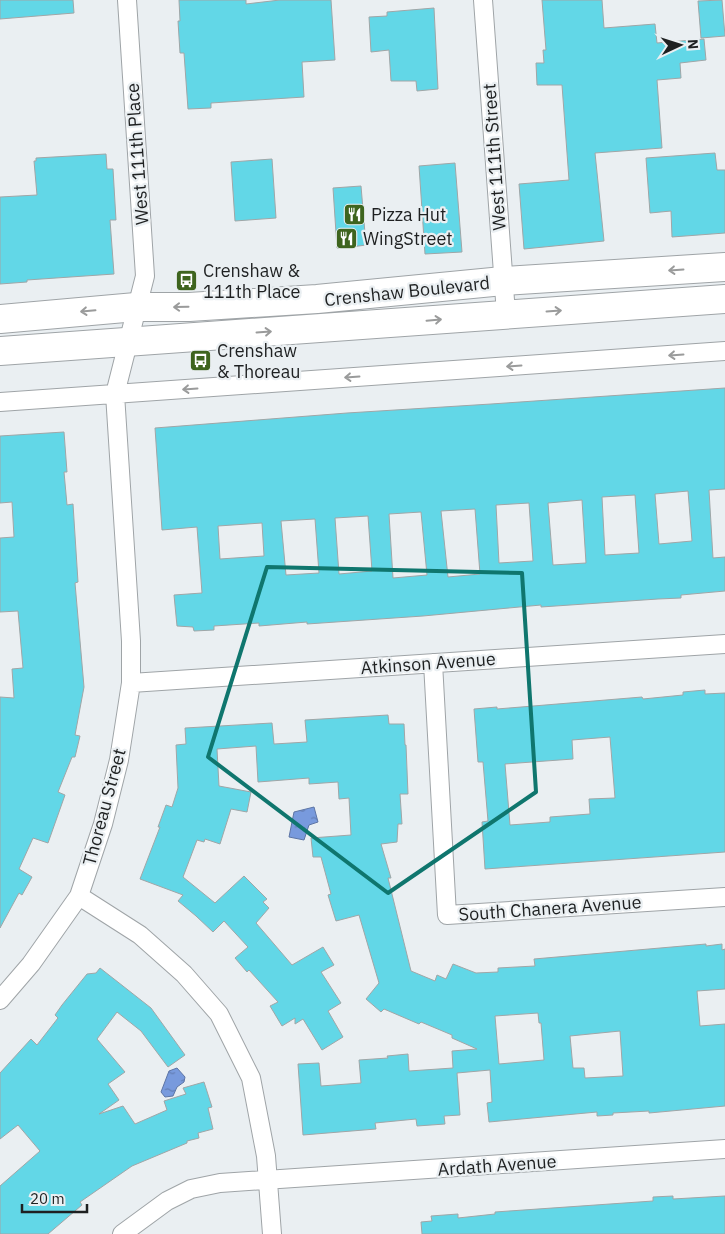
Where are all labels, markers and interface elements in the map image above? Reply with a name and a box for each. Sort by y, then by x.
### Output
north arrow [655,20,705,70]
text: N [684,38,702,50]
street label: West 111th Place [121,82,153,226]
street label: West 111th Street [477,83,511,231]
restaurant icon: Pizza Hut [343,202,367,226]
place label: Pizza Hut [371,203,446,226]
restaurant icon: WingStreet [335,226,359,250]
place label: WingStreet [363,227,453,250]
place label: Crenshaw & 111th Place [203,259,301,303]
one-way arrow [669,265,685,275]
bus stop icon: Crenshaw & 111th Place [175,268,199,292]
street label: Crenshaw Boulevard [323,271,491,311]
one-way arrow [173,302,189,311]
one-way arrow [546,306,562,315]
one-way arrow [80,307,96,316]
one-way arrow [426,315,442,324]
one-way arrow [256,327,272,337]
place label: Crenshaw & Thoreau [217,339,301,383]
bus stop icon: Crenshaw & Thoreau [189,348,213,372]
one-way arrow [669,350,685,359]
one-way arrow [507,361,523,371]
one-way arrow [344,373,360,382]
one-way arrow [182,384,198,394]
street label: Atkinson Avenue [360,647,496,679]
street label: Thoreau Street [77,746,131,868]
street label: South Chanera Avenue [458,890,642,926]
street label: Ardath Avenue [437,1149,557,1181]
scale bar [22,1182,88,1214]
text: 20 m [30,1189,65,1208]

